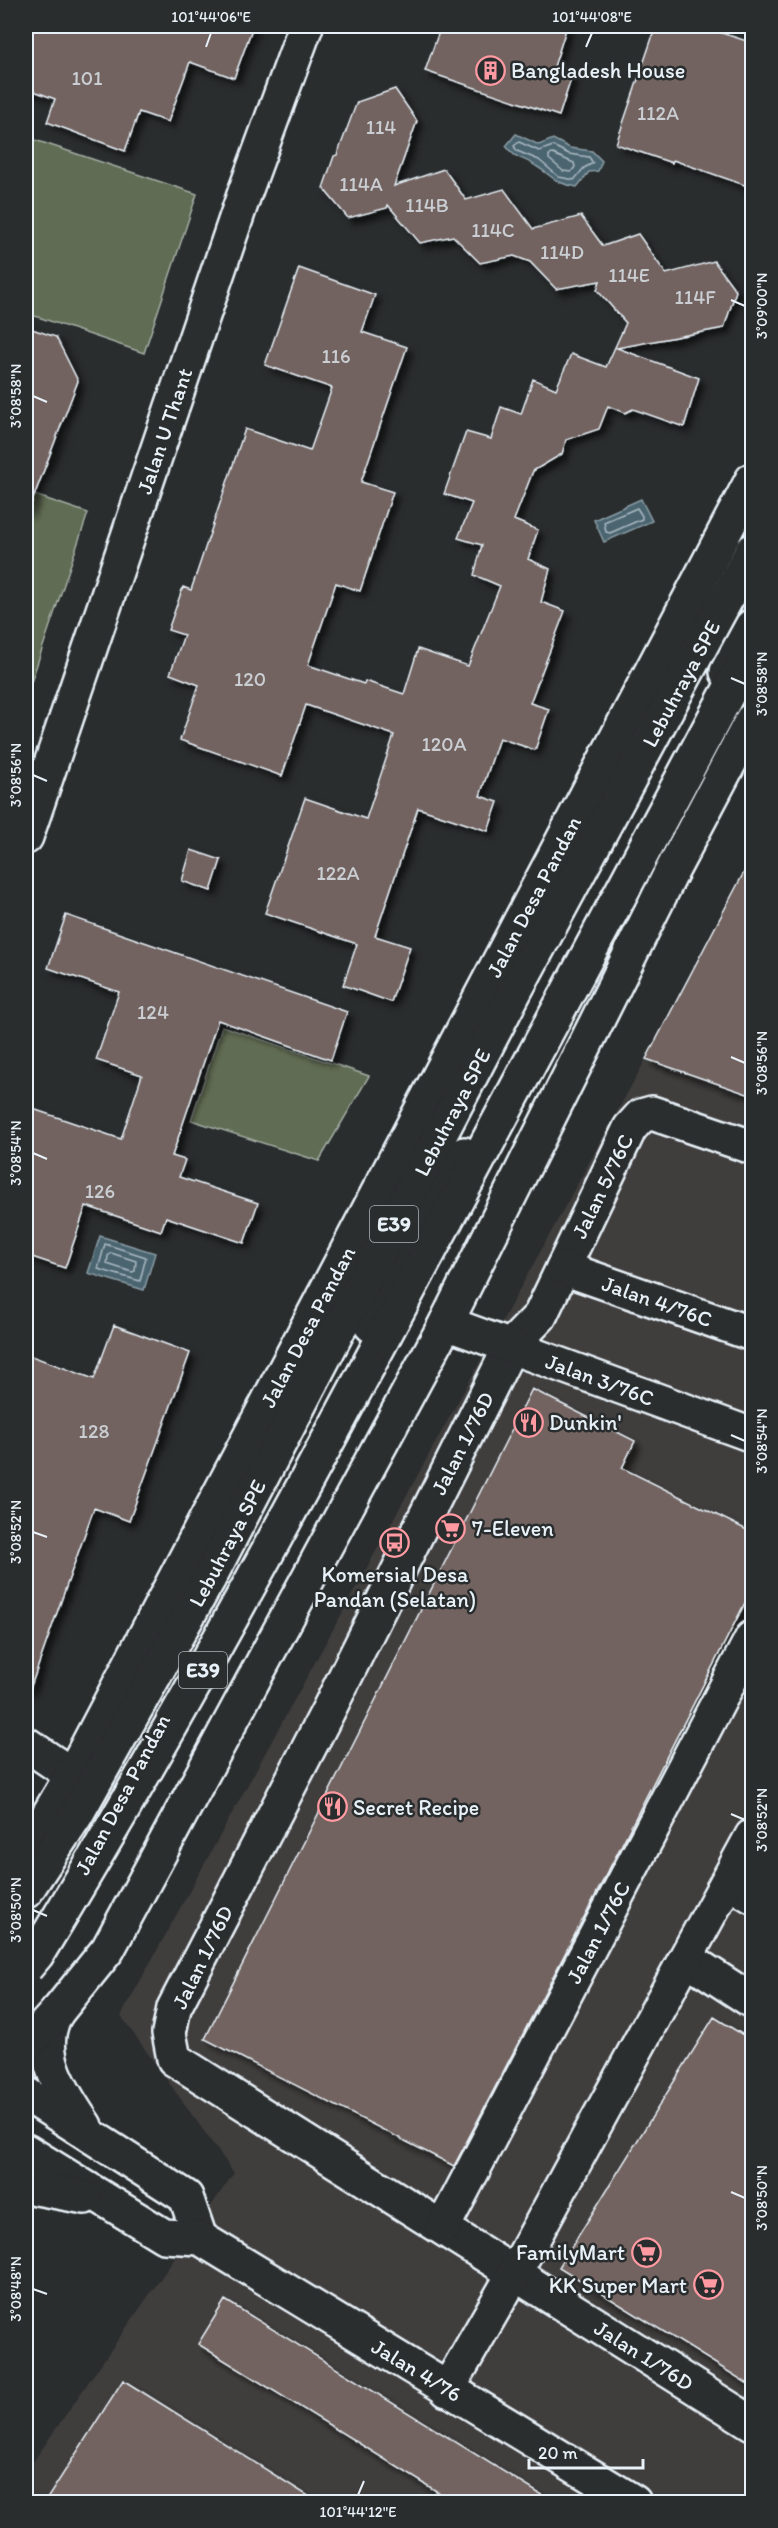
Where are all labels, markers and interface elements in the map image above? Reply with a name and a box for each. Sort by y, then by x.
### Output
text: 101°44'06"E [171,8,251,26]
text: 101°44'08"E [552,8,632,26]
building icon: Bangladesh House [474,54,506,86]
place label: Bangladesh House [511,57,685,84]
house number: 101 [72,66,102,90]
house number: 112A [637,101,679,125]
house number: 114 [366,115,396,139]
house number: 114A [339,172,383,196]
house number: 114B [405,193,449,217]
house number: 114C [471,218,515,242]
house number: 114D [540,240,584,264]
house number: 114E [608,263,650,287]
text: 3°09'00"N [753,273,771,339]
house number: 114F [675,285,716,309]
house number: 116 [321,344,351,368]
text: 3°08'58"N [7,364,25,428]
street label: Jalan U Thant [131,364,198,497]
street label: Lebuhraya SPE [636,616,726,752]
text: 3°08'58"N [753,652,771,716]
house number: 120 [234,667,266,691]
house number: 120A [422,732,467,756]
text: 3°08'56"N [7,743,25,807]
street label: Jalan Desa Pandan [480,811,587,982]
house number: 122A [316,861,360,885]
house number: 124 [137,1000,169,1024]
text: 3°08'56"N [753,1031,771,1095]
street label: Lebuhraya SPE [408,1044,497,1181]
text: 3°08'54"N [7,1120,25,1186]
street label: Jalan 5/76C [566,1130,639,1243]
house number: 126 [85,1179,115,1203]
road number: E39 [370,1206,418,1242]
street label: Jalan Desa Pandan [255,1241,362,1412]
street label: Jalan 4/76C [599,1270,716,1333]
street label: Jalan 3/76C [542,1348,658,1412]
street label: Jalan 1/76D [425,1387,500,1499]
restaurant icon: Dunkin' [512,1406,544,1438]
text: 3°08'54"N [753,1408,771,1474]
place label: Dunkin' [549,1409,622,1436]
house number: 128 [79,1419,109,1443]
street label: Lebuhraya SPE [183,1475,272,1612]
text: 3°08'52"N [7,1500,25,1564]
supermarket icon: 7-Eleven [435,1512,467,1544]
place label: 7-Eleven [472,1515,554,1542]
bus stop icon: Komersial Desa Pandan (Selatan) [379,1526,411,1558]
place label: Komersial Desa Pandan (Selatan) [314,1561,476,1613]
road number: E39 [179,1652,227,1688]
street label: Jalan Desa Pandan [69,1709,176,1879]
text: 3°08'52"N [753,1788,771,1852]
restaurant icon: Secret Recipe [316,1791,348,1823]
place label: Secret Recipe [353,1794,479,1821]
text: 3°08'50"N [7,1877,25,1943]
street label: Jalan 1/76C [560,1877,636,1988]
street label: Jalan 1/76D [166,1901,239,2013]
text: 3°08'50"N [753,2165,771,2231]
supermarket icon: FamilyMart [630,2236,662,2268]
place label: FamilyMart [516,2239,625,2266]
text: 3°08'48"N [7,2256,25,2322]
supermarket icon: KK Super Mart [692,2269,724,2301]
place label: KK Super Mart [549,2272,687,2299]
street label: Jalan 1/76D [589,2314,699,2397]
street label: Jalan 4/76 [367,2333,467,2408]
scale bar [529,2432,643,2470]
text: 20 m [538,2442,578,2464]
text: 101°44'12"E [319,2503,397,2521]

